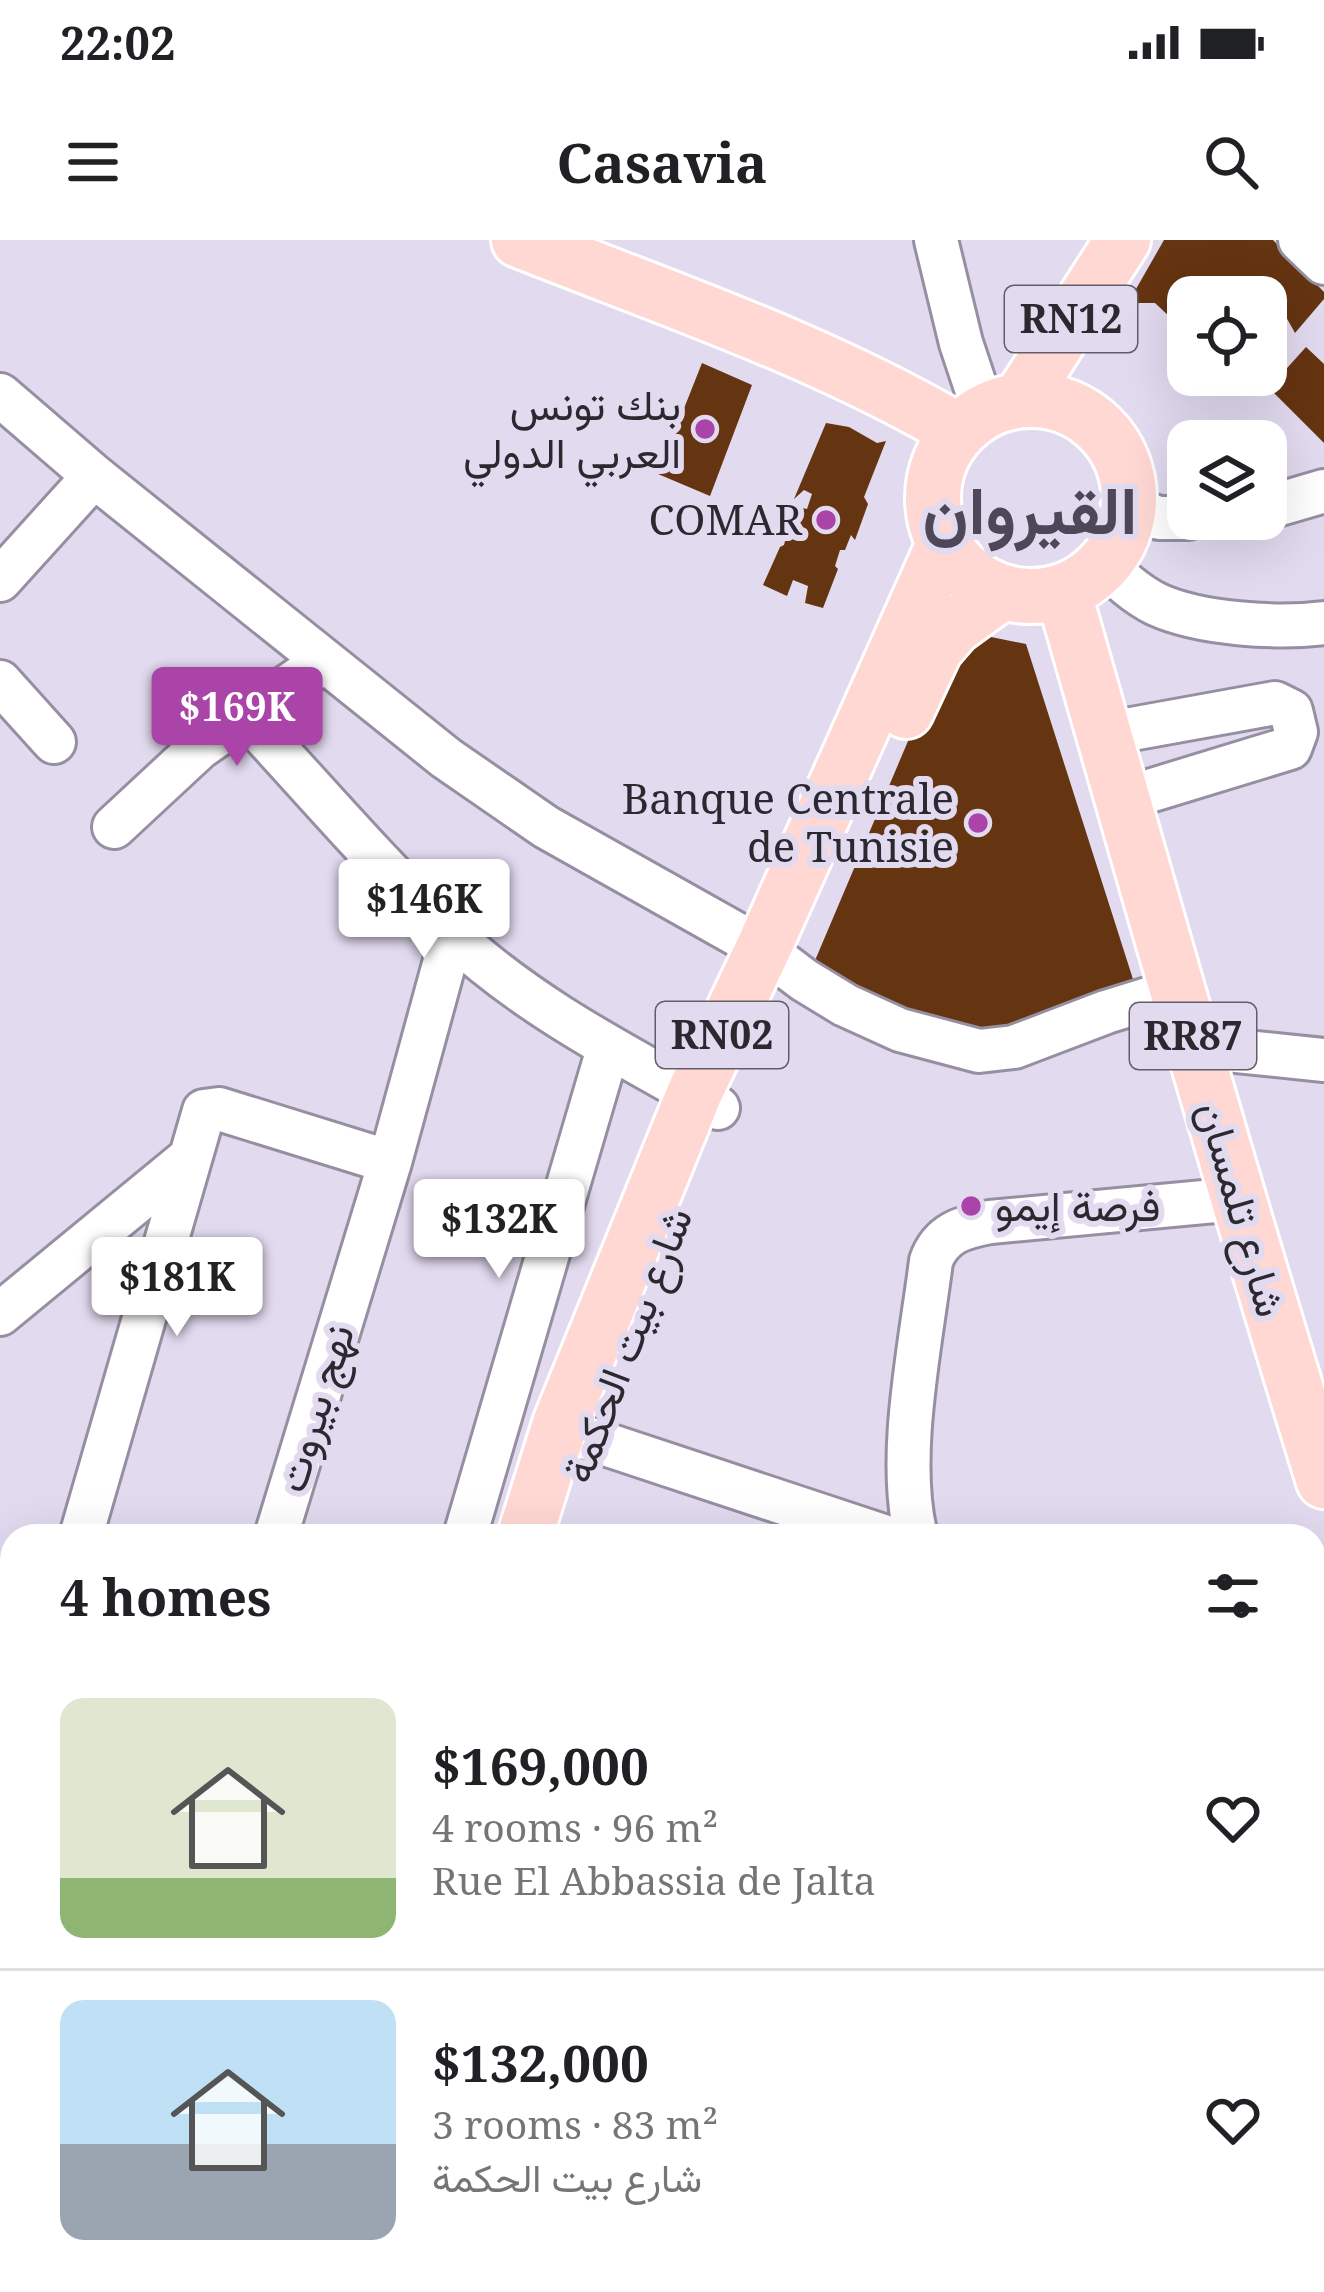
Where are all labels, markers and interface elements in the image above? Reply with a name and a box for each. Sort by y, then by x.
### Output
text: 22:02 [60,12,175,73]
text: Casavia [556,125,768,199]
icon: menu [60,129,126,195]
icon: search [1198,129,1264,195]
map controls [1167,276,1287,540]
button: locate [1167,276,1287,396]
road number: RN12 [1005,286,1137,352]
place label: بنك تونس العربي الدولي [463,375,681,488]
marker: بنك تونس العربي الدولي [692,416,718,442]
button: layers [1167,420,1287,540]
district label: القيروان [923,463,1137,553]
place label: COMAR [648,490,802,547]
marker: COMAR [813,507,839,533]
pin: $169K [153,667,321,769]
text: $169K [179,679,295,732]
place label: Banque Centrale de Tunisie [622,769,954,874]
marker: Banque Centrale de Tunisie [965,810,991,836]
pin: $146K [340,859,508,961]
text: $146K [366,871,482,924]
road number: RN02 [656,1002,788,1068]
road number: RR87 [1130,1003,1256,1069]
street label: شارع تلمسان [1184,1094,1301,1324]
place label: فرصة إيمو [995,1176,1161,1234]
pin: $132K [415,1179,583,1281]
text: $132K [441,1191,557,1244]
marker: فرصة إيمو [958,1193,984,1219]
street label: شارع بيت الحكمة [547,1199,706,1491]
pin: $181K [93,1237,261,1339]
text: $181K [119,1249,235,1302]
street label: نهج بيروت [261,1317,368,1499]
text: 4 homes [60,1561,271,1631]
icon: filters [1200,1563,1266,1629]
text: $169,000 [432,1730,649,1800]
icon: home [156,1746,300,1890]
icon: heart [1200,1785,1266,1851]
text: 4 rooms · 96 m² [432,1800,718,1853]
text: Rue El Abbassia de Jalta [432,1853,876,1906]
text: $132,000 [432,2027,649,2097]
icon: home [156,2048,300,2192]
icon: heart [1200,2087,1266,2153]
text: 3 rooms · 83 m² [432,2097,718,2150]
text: شارع بيت الحكمة [432,2150,702,2203]

